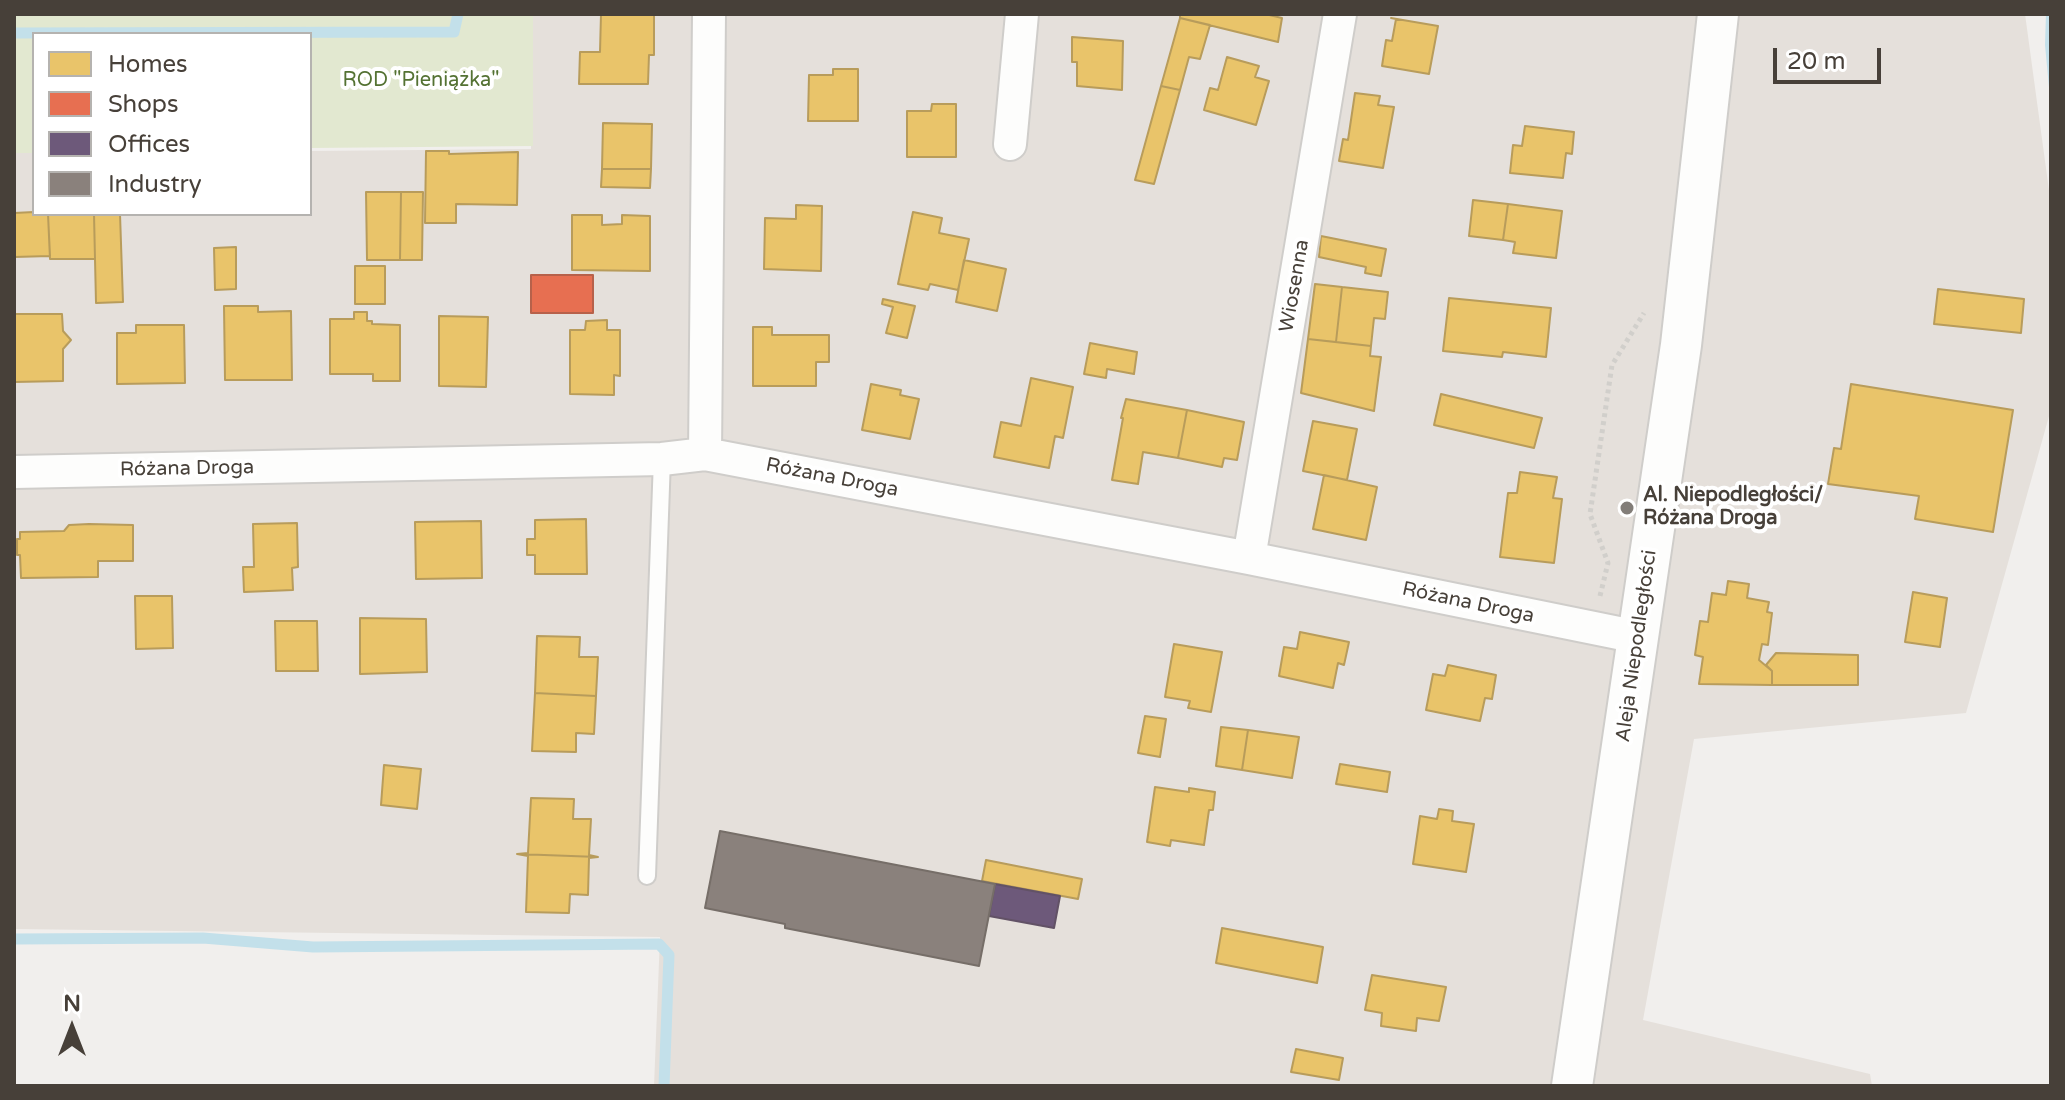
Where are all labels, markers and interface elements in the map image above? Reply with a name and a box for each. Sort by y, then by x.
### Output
legend [32,32,312,216]
scale bar [1777,32,1885,82]
text: 20 m [1787,47,1845,76]
text: Homes [108,50,188,79]
park label: ROD "Pieniążka" [343,69,499,93]
text: Shops [108,90,178,119]
text: Offices [108,130,190,159]
text: Industry [108,170,202,199]
street label: Wiosenna [1275,238,1315,334]
street label: Różana Droga [764,453,900,503]
street label: Różana Droga [120,456,254,482]
place label: Al. Niepodległości/ Różana Droga [1643,484,1823,531]
marker: Al. Niepodległości/ Różana Droga [1618,499,1636,517]
street label: Aleja Niepodległości [1612,548,1662,744]
street label: Różana Droga [1400,577,1536,629]
north arrow [32,988,112,1068]
text: N [63,991,81,1017]

